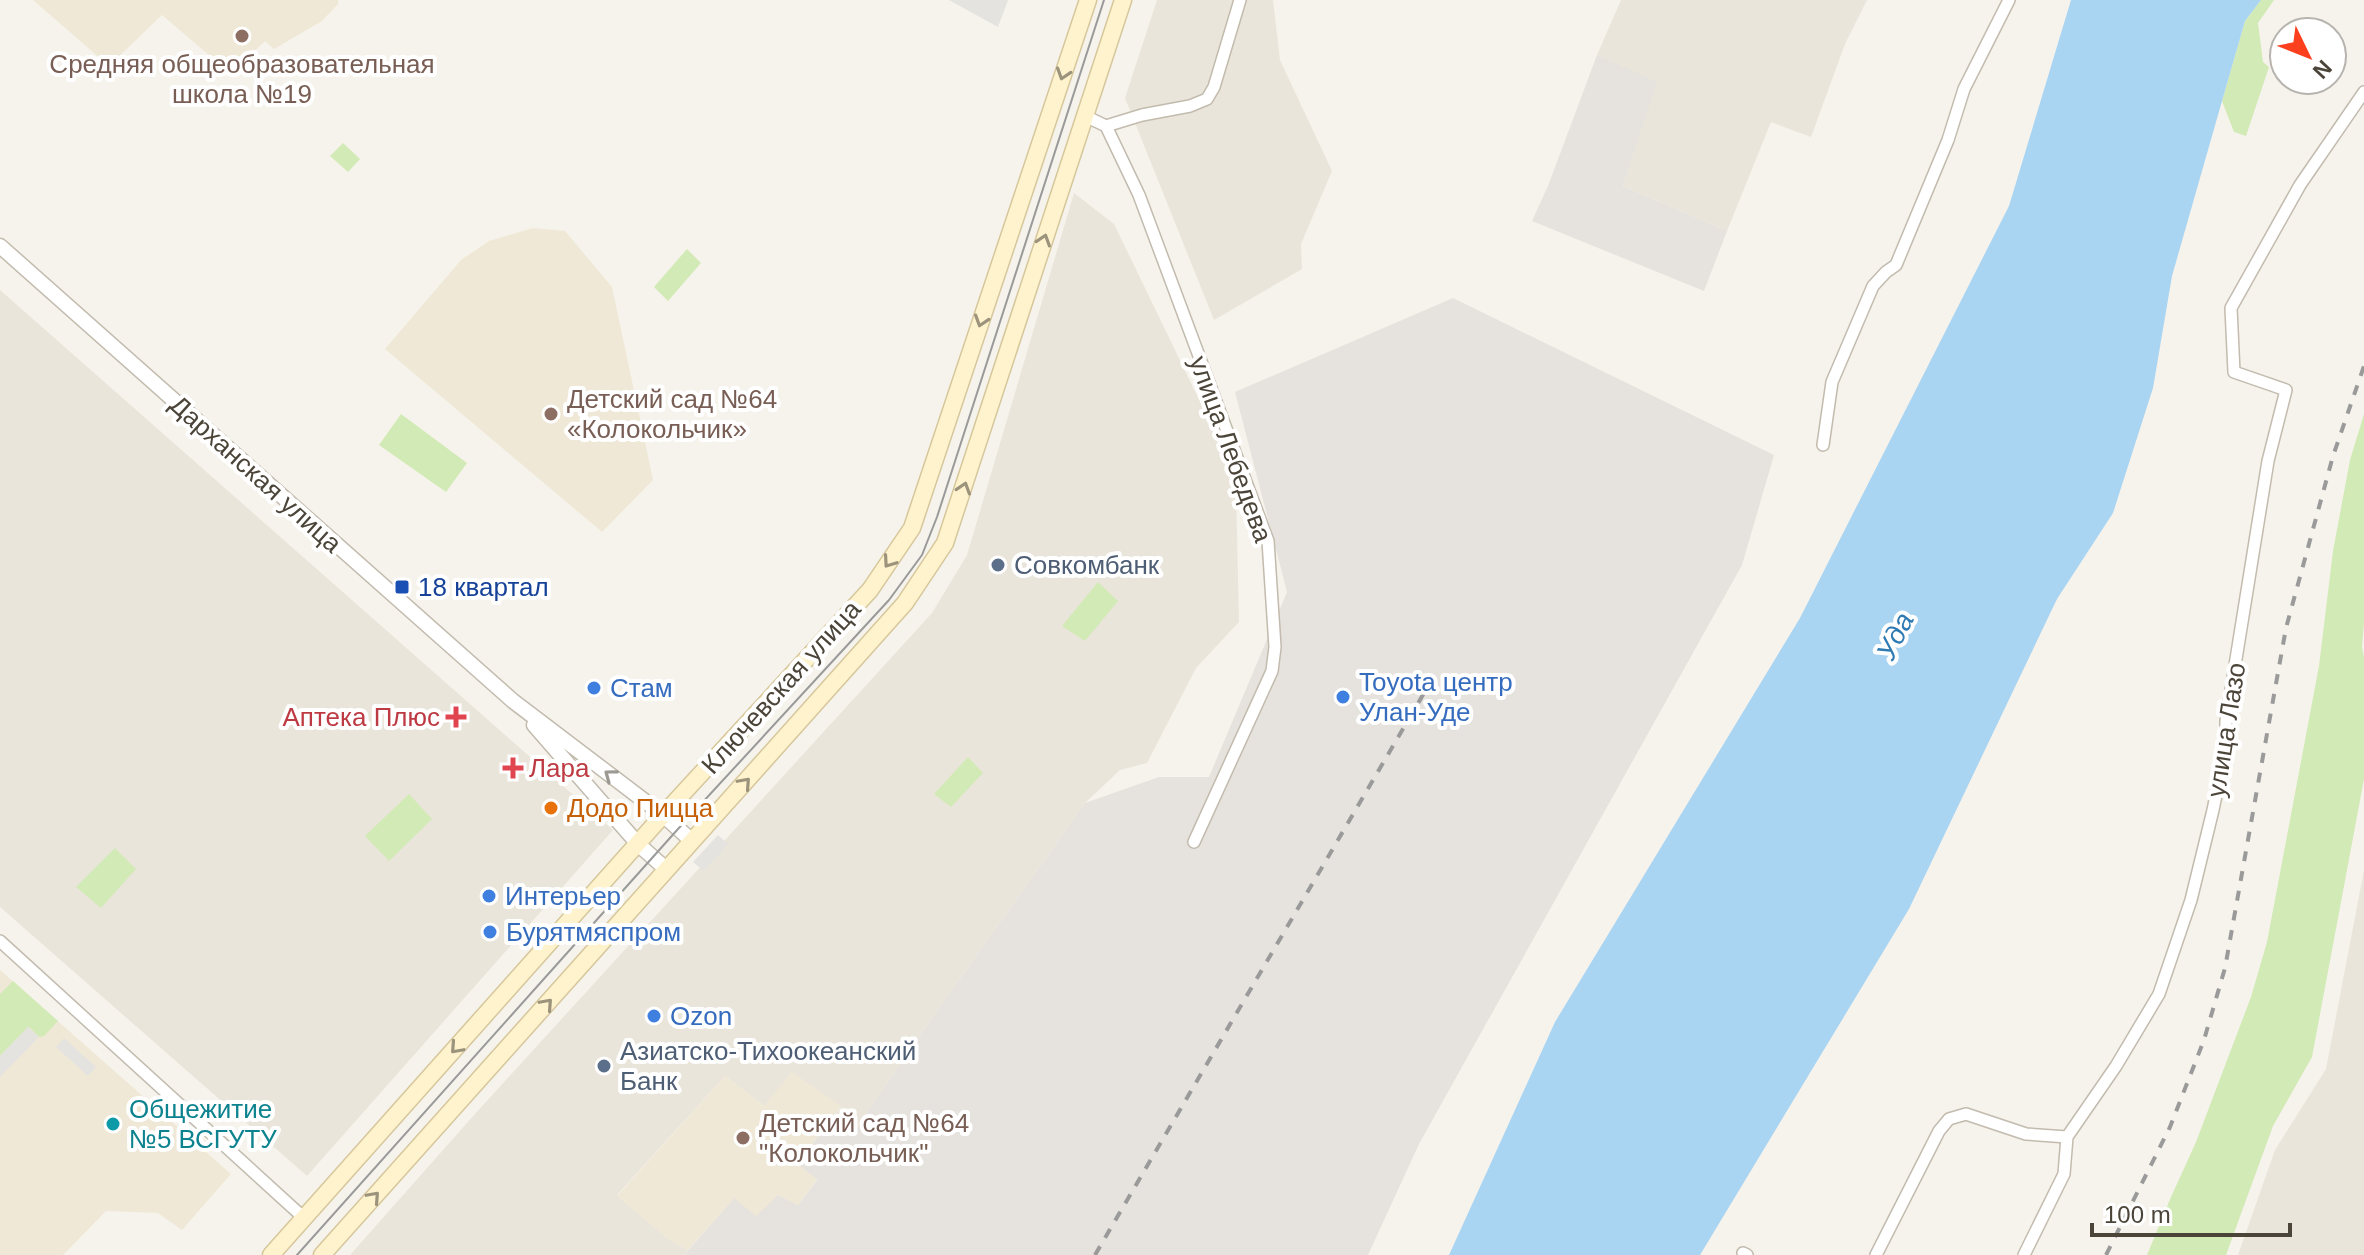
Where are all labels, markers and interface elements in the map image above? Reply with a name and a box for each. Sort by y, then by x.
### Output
north arrow [2268,16,2348,96]
marker: Средняя общеобразовательная школа №19 [233,27,251,45]
place label: Средняя общеобразовательная школа №19 [49,49,435,109]
text: N [2308,55,2337,84]
one-way arrow [1056,67,1072,80]
one-way arrow [1035,234,1051,248]
one-way arrow [975,313,991,327]
street label: улица Лебедева [1183,352,1279,547]
place label: Детский сад №64 «Колокольчик» [567,384,777,444]
street label: Дарханская улица [164,389,348,559]
marker: Детский сад №64 «Колокольчик» [542,405,560,423]
one-way arrow [954,481,970,495]
place label: Совкомбанк [1014,550,1160,580]
one-way arrow [884,554,899,568]
marker: Совкомбанк [989,556,1007,574]
place label: 18 квартал [418,572,549,602]
marker: 18 квартал [393,578,411,596]
street label: Ключевская улица [695,594,867,780]
water label: Уда [1870,607,1920,666]
street label: улица Лазо [2201,660,2251,800]
place label: Toyota центр Улан-Уде [1359,667,1513,727]
place label: Стам [610,673,673,703]
marker: Стам [585,679,603,697]
marker: Toyota центр Улан-Уде [1334,688,1352,706]
place label: Аптека Плюс [283,702,440,732]
marker: Аптека Плюс [447,708,465,726]
place label: Лара [529,753,590,783]
marker: Лара [504,759,522,777]
one-way arrow [604,770,619,784]
one-way arrow [735,778,749,793]
place label: Додо Пицца [567,793,714,823]
marker: Додо Пицца [542,799,560,817]
place label: Интерьер [505,881,621,911]
marker: Интерьер [480,887,498,905]
place label: Бурятмяспром [506,917,681,947]
marker: Бурятмяспром [481,923,499,941]
one-way arrow [538,998,552,1013]
place label: Ozon [670,1001,732,1031]
marker: Ozon [645,1007,663,1025]
place label: Азиатско-Тихоокеанский Банк [620,1036,916,1096]
one-way arrow [451,1039,466,1054]
marker: Азиатско-Тихоокеанский Банк [595,1057,613,1075]
place label: Общежитие №5 ВСГУТУ [129,1094,277,1154]
place label: Детский сад №64 "Колокольчик" [759,1108,969,1168]
marker: Общежитие №5 ВСГУТУ [104,1115,122,1133]
marker: Детский сад №64 "Колокольчик" [734,1129,752,1147]
scale bar [2092,1187,2290,1237]
one-way arrow [364,1192,379,1206]
text: 100 m [2104,1201,2171,1228]

